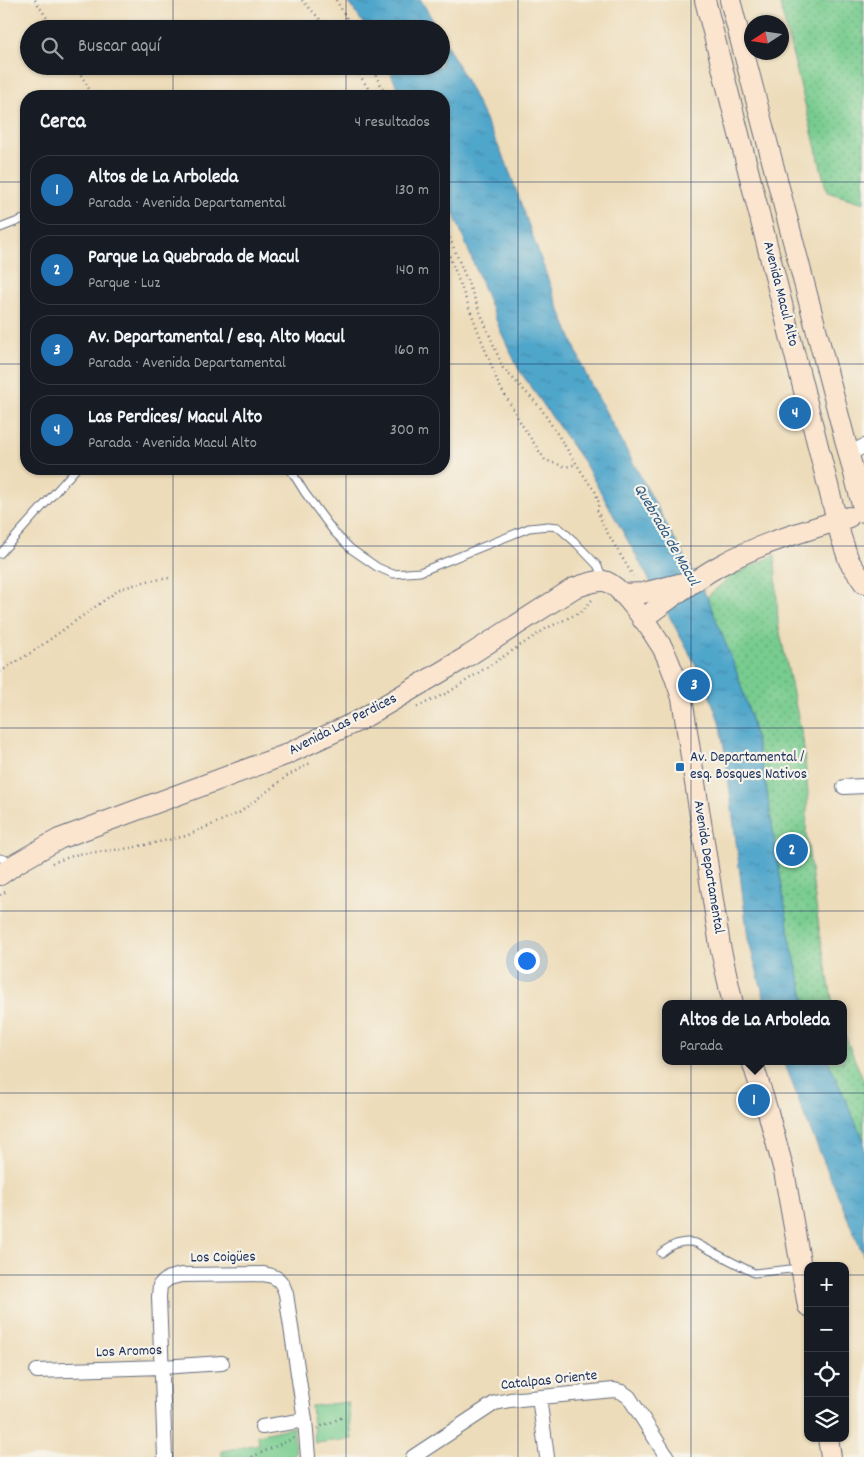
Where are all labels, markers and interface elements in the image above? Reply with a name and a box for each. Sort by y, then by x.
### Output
north arrow [744,15,789,60]
search box [20,20,450,75]
icon: search [38,34,66,62]
text: Buscar aquí [78,34,160,61]
text: Cerca [40,108,86,138]
text: 4 resultados [355,111,430,134]
text: Altos de La Arboleda [88,165,238,192]
text: 1 [55,179,59,202]
text: 130 m [395,179,429,202]
text: Parada · Avenida Departamental [88,192,286,215]
street label: Avenida Macul Alto [756,239,804,349]
text: Parque La Quebrada de Macul [88,245,299,272]
text: 2 [54,259,61,282]
text: 140 m [395,259,429,282]
text: Parque · Luz [88,272,160,295]
text: Av. Departamental / esq. Alto Macul [88,325,345,352]
text: 3 [53,339,61,362]
text: 160 m [394,339,429,362]
text: Parada · Avenida Departamental [88,352,286,375]
pin: 4 [779,394,811,432]
text: Las Perdices/ Macul Alto [88,405,262,432]
text: 4 [54,419,60,442]
text: 300 m [390,419,429,442]
text: Parada · Avenida Macul Alto [88,432,257,455]
water label: Quebrada de Macul [627,480,705,591]
pin: 3 [678,666,710,704]
street label: Avenida Las Perdices [285,688,401,762]
place label: Av. Departamental / esq. Bosques Nativos [690,747,807,786]
marker: Av. Departamental / esq. Bosques Nativos [674,761,686,773]
street label: Avenida Departamental [687,799,729,936]
pin: 2 [776,831,808,869]
your location [514,948,540,974]
popup [662,1000,847,1065]
text: Altos de La Arboleda [679,1008,830,1035]
text: Parada [679,1035,723,1058]
pin: 1 [738,1081,770,1119]
street label: Los Coigües [190,1246,256,1270]
map controls [804,1262,849,1442]
button: + [804,1262,849,1307]
button: − [804,1307,849,1352]
street label: Los Aromos [95,1340,163,1364]
button: locate [804,1352,849,1397]
street label: Catalpas Oriente [500,1365,599,1397]
button: layers [804,1397,849,1442]

